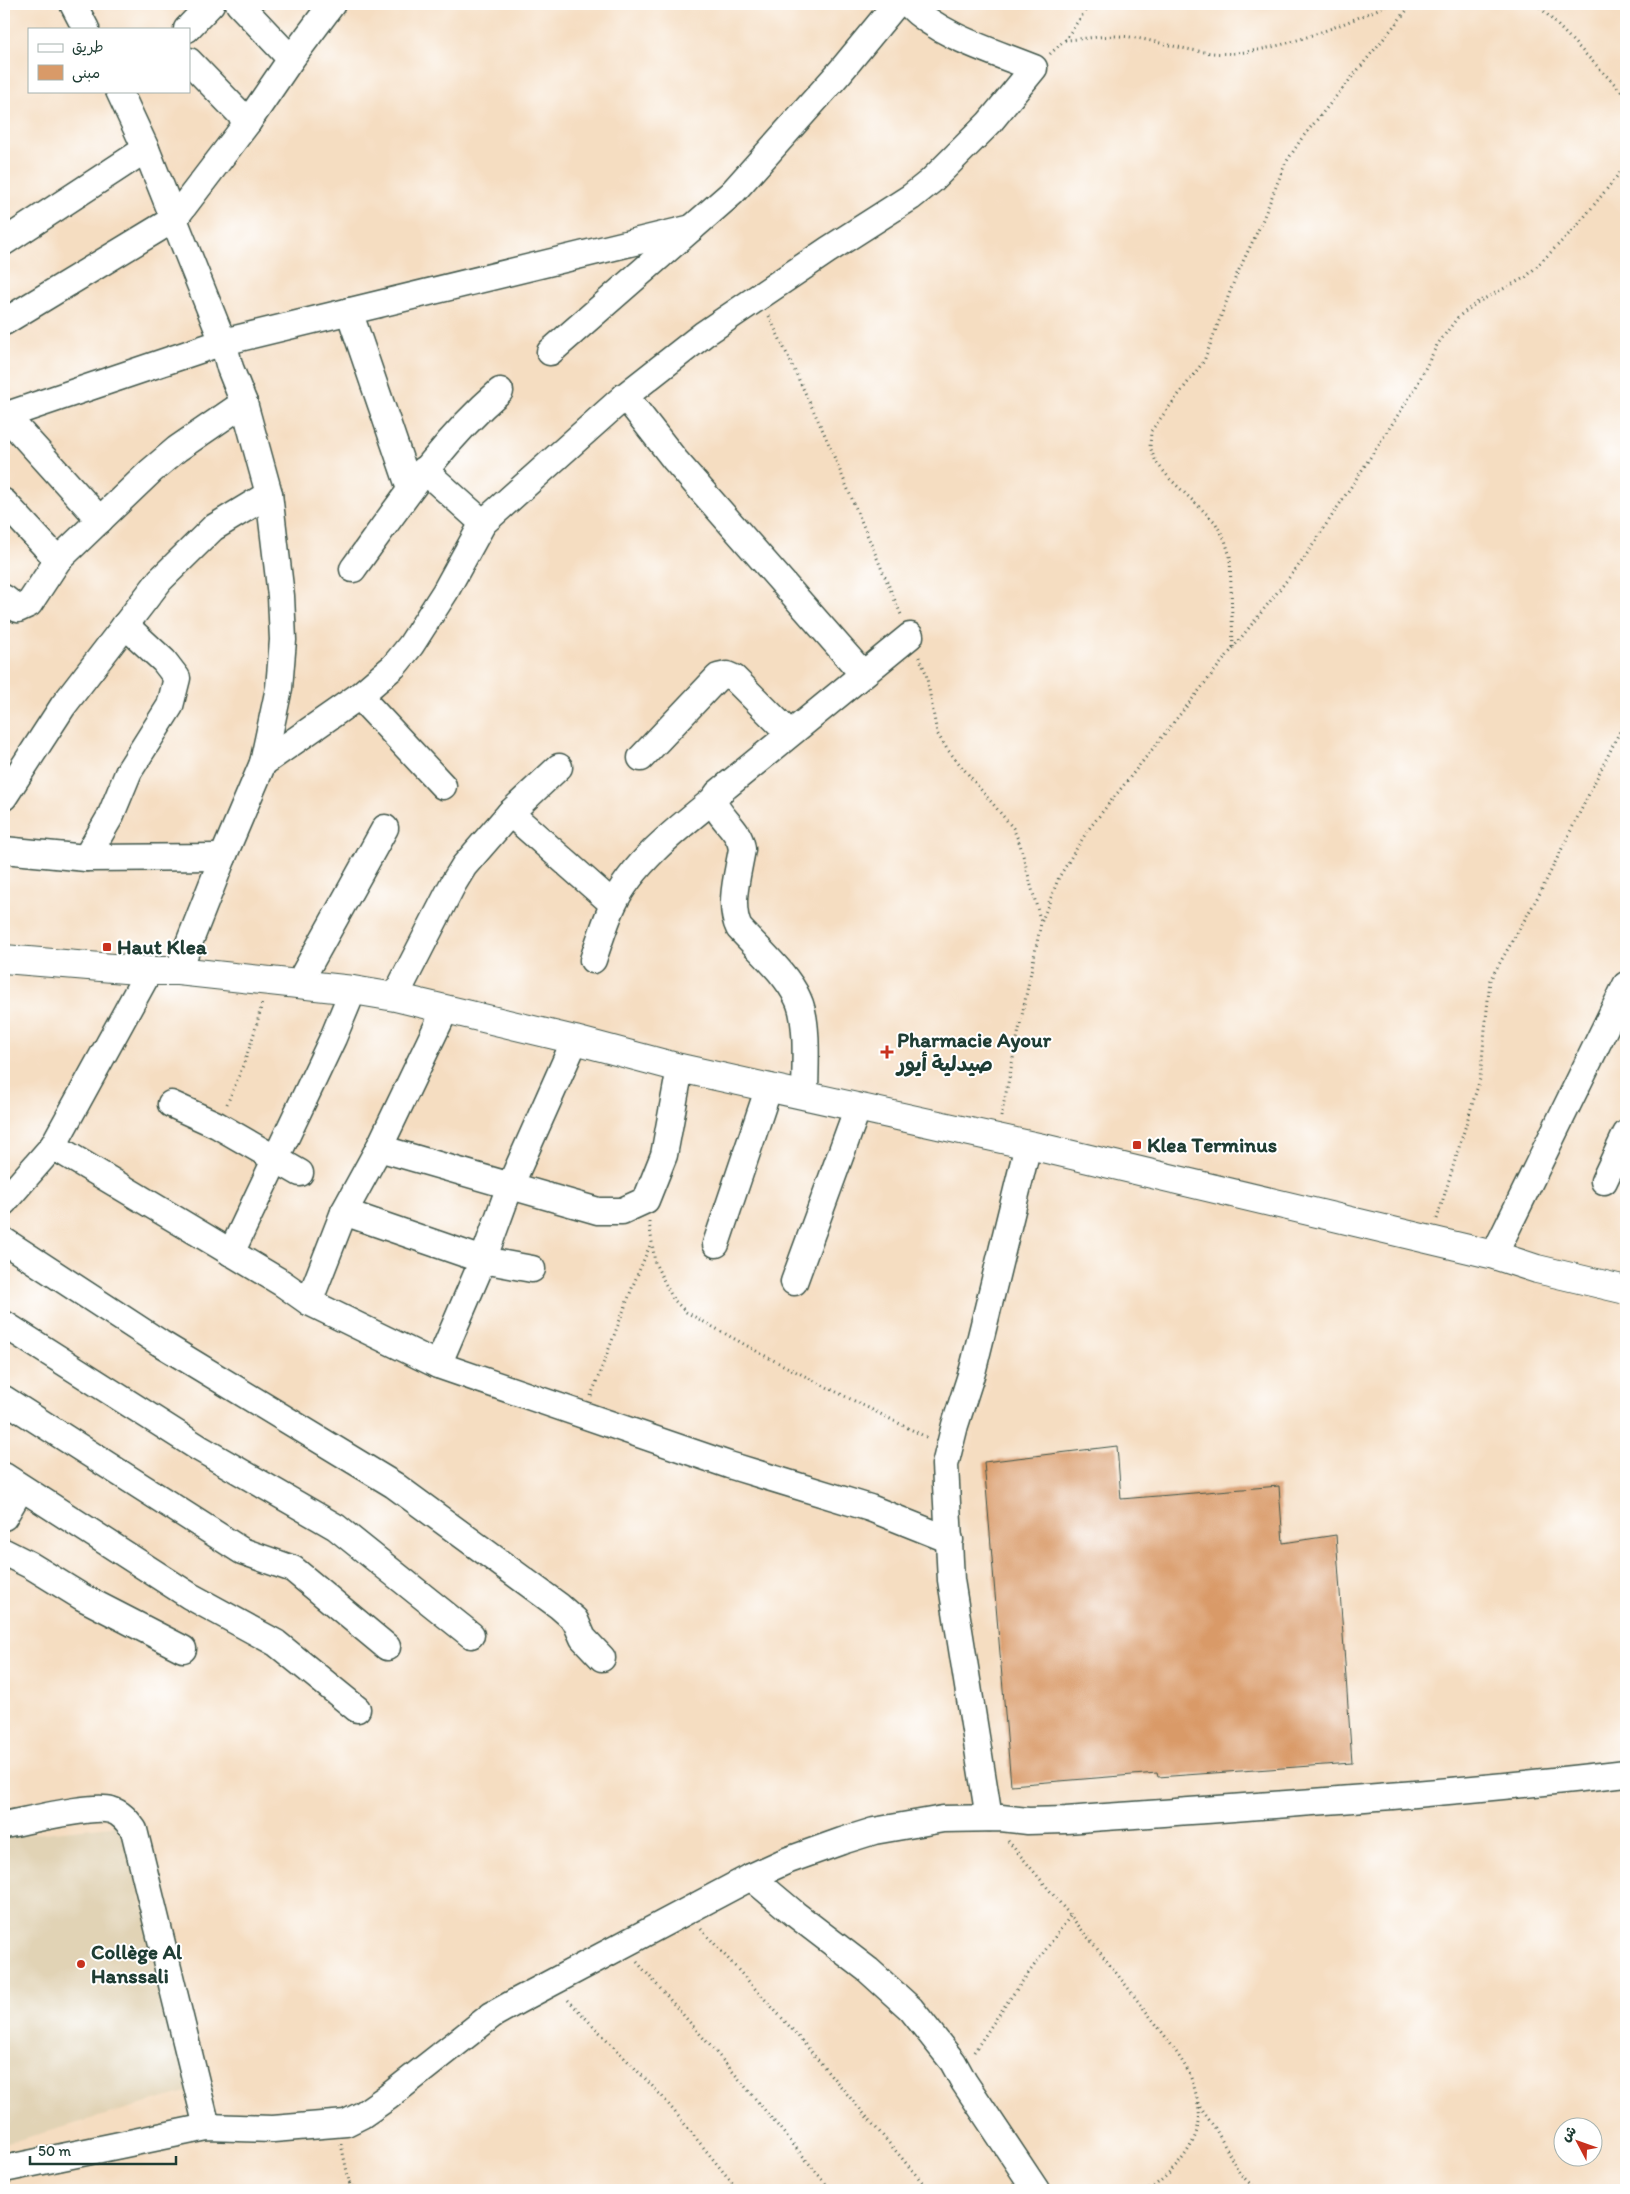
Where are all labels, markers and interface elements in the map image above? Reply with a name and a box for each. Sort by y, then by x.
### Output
legend [28,28,190,92]
text: طريق [72,38,104,56]
text: مبنى [72,64,100,83]
place label: Haut Klea [117,934,208,959]
marker: Haut Klea [101,941,113,953]
place label: Pharmacie Ayour صيدلية أيور [895,1027,1052,1077]
marker: Pharmacie Ayour صيدلية أيور [881,1046,893,1058]
place label: Klea Terminus [1147,1132,1277,1157]
marker: Klea Terminus [1131,1139,1143,1151]
place label: Collège Al Hanssali [91,1939,183,1988]
marker: Collège Al Hanssali [75,1958,87,1970]
north arrow [1552,2116,1602,2166]
text: ش [1557,2122,1580,2145]
scale bar [30,2134,176,2166]
text: 50 m [38,2142,71,2160]

